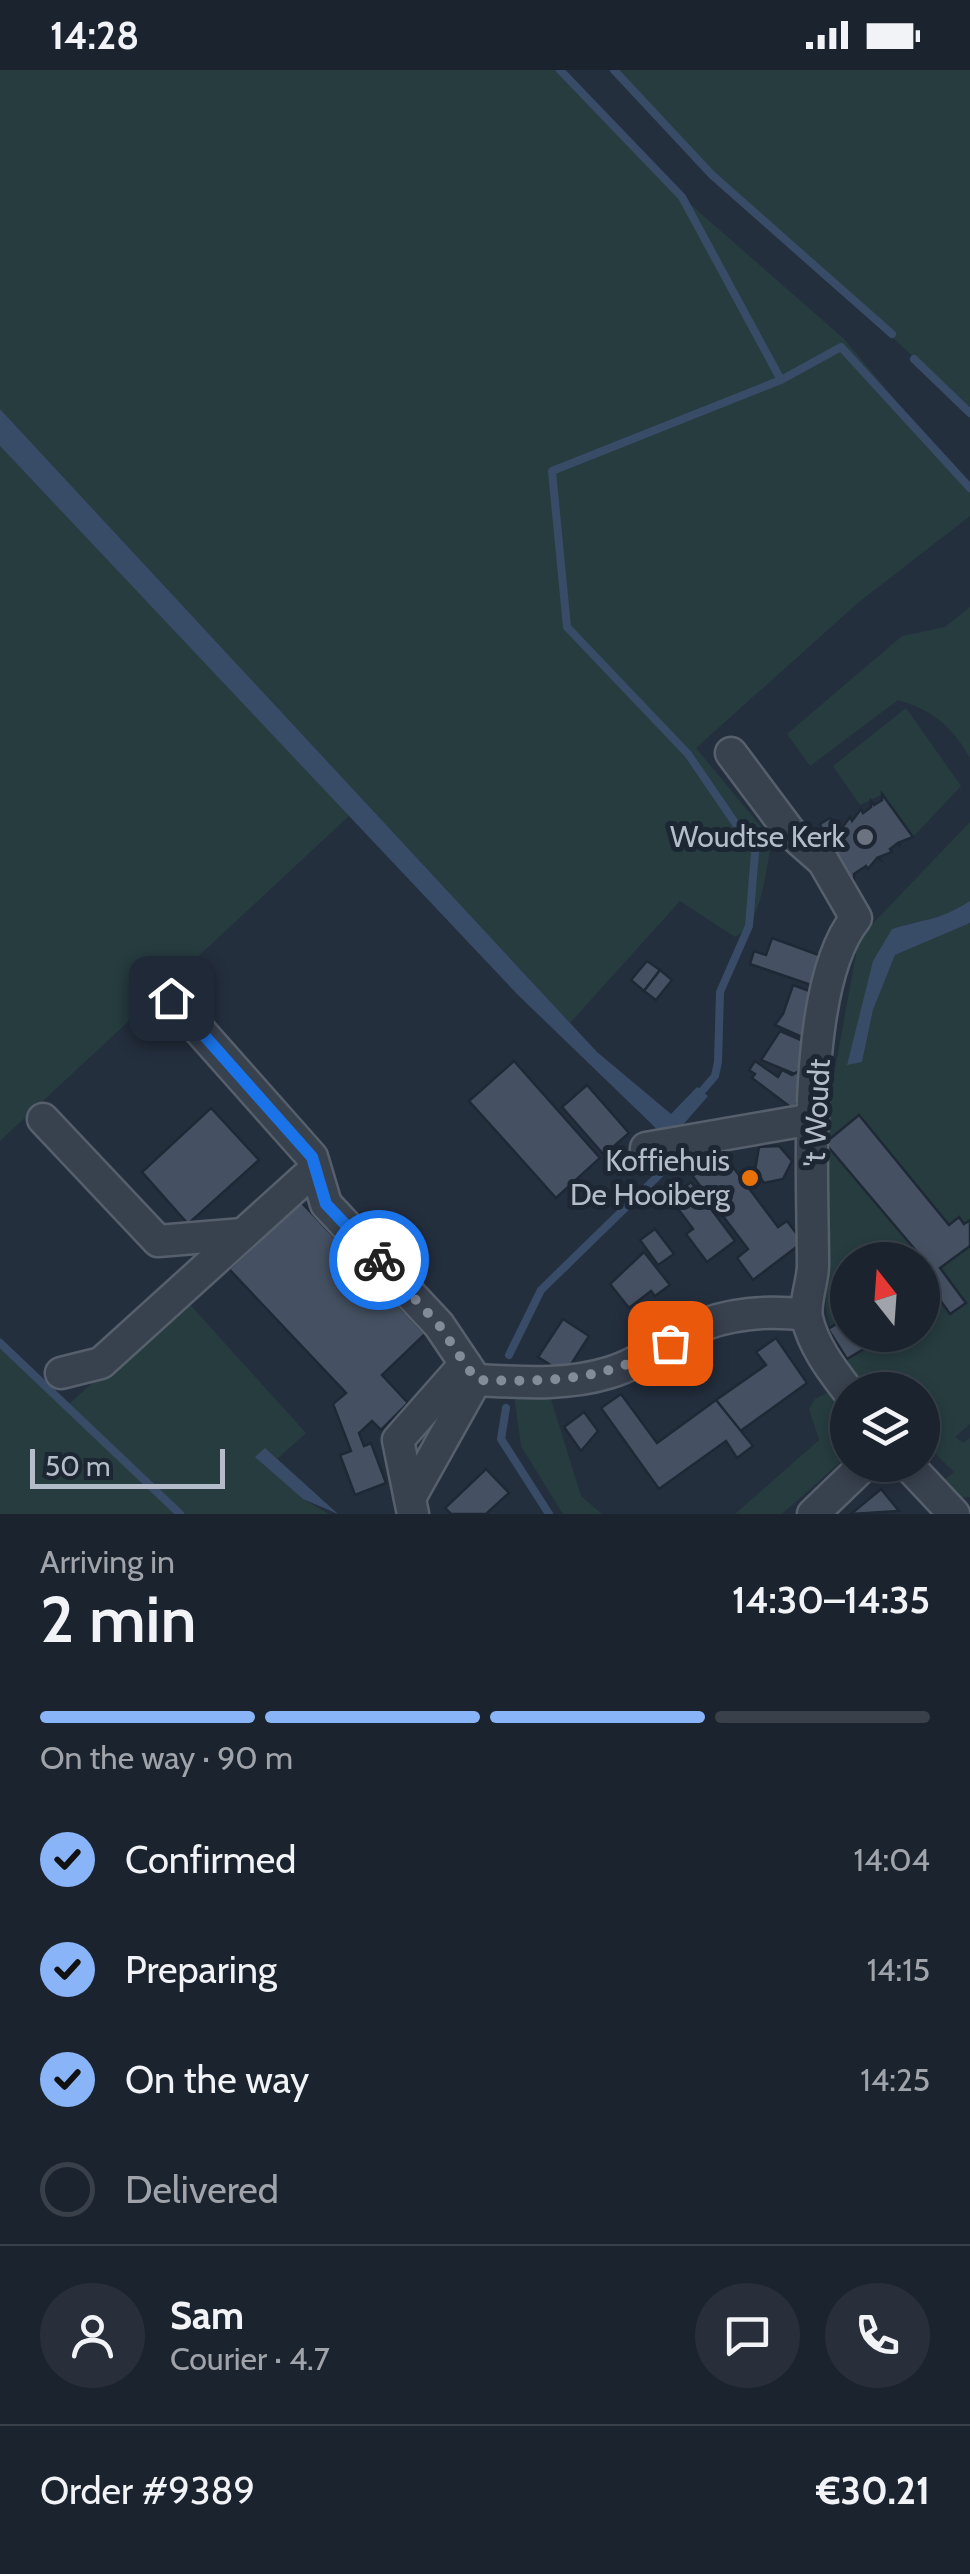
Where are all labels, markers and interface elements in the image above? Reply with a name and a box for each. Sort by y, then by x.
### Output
text: 14:28 [50,12,139,59]
place label: Woudtse Kerk [670,818,846,855]
marker: Woudtse Kerk [854,826,876,848]
pin [129,956,214,1041]
icon: home [144,971,199,1026]
street label: 't Woudt [795,1058,838,1168]
place label: Koffiehuis De Hooiberg [570,1142,731,1213]
marker: Koffiehuis De Hooiberg [739,1167,761,1189]
courier [329,1210,429,1310]
icon: bike [352,1233,407,1288]
north arrow [830,1242,940,1352]
map controls [830,1242,940,1482]
pin [628,1301,713,1386]
icon: bag [643,1316,698,1371]
button: layers [830,1372,940,1482]
scale bar [30,1444,225,1488]
text: 50 m [45,1449,111,1483]
text: Arriving in [40,1542,175,1581]
text: 14:30–14:35 [732,1576,930,1623]
text: 2 min [40,1579,197,1658]
text: On the way · 90 m [40,1738,293,1777]
icon: check [40,1832,95,1887]
text: Confirmed [125,1836,296,1883]
text: 14:04 [854,1840,930,1879]
icon: check [40,1942,95,1997]
text: Preparing [125,1946,277,1993]
text: 14:15 [867,1950,930,1989]
icon: check [40,2052,95,2107]
text: On the way [125,2056,309,2103]
text: 14:25 [860,2060,930,2099]
text: Delivered [125,2166,279,2213]
button: person [40,2283,145,2388]
button: chat [695,2283,800,2388]
button: phone [825,2283,930,2388]
text: Sam [170,2292,244,2339]
text: Courier · 4.7 [170,2339,330,2378]
text: Order #9389 [40,2467,255,2514]
text: €30.21 [816,2467,930,2514]

